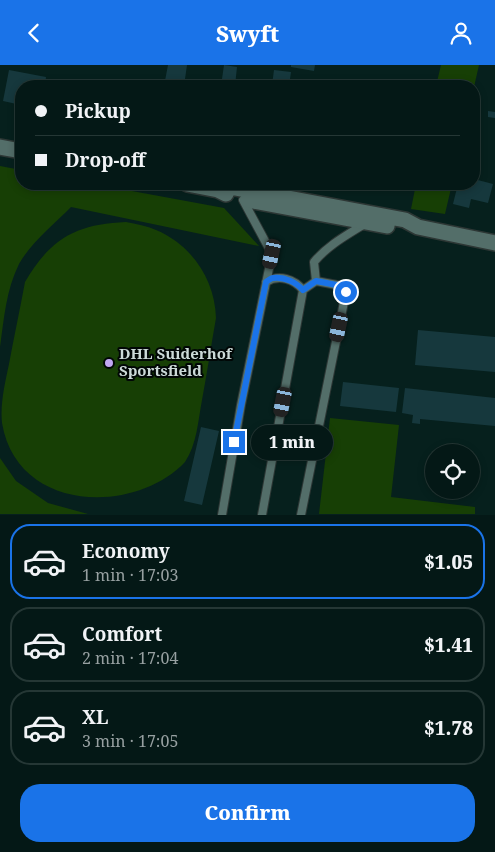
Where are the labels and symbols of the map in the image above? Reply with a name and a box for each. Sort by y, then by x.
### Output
car [261,238,282,270]
route start [335,281,357,303]
car [328,311,349,343]
place label: DHL Suiderhof Sportsfield [119,343,234,380]
marker: DHL Suiderhof Sportsfield [103,357,115,369]
car [272,386,293,418]
callout: 1 min [252,425,334,459]
route end [223,431,245,453]

